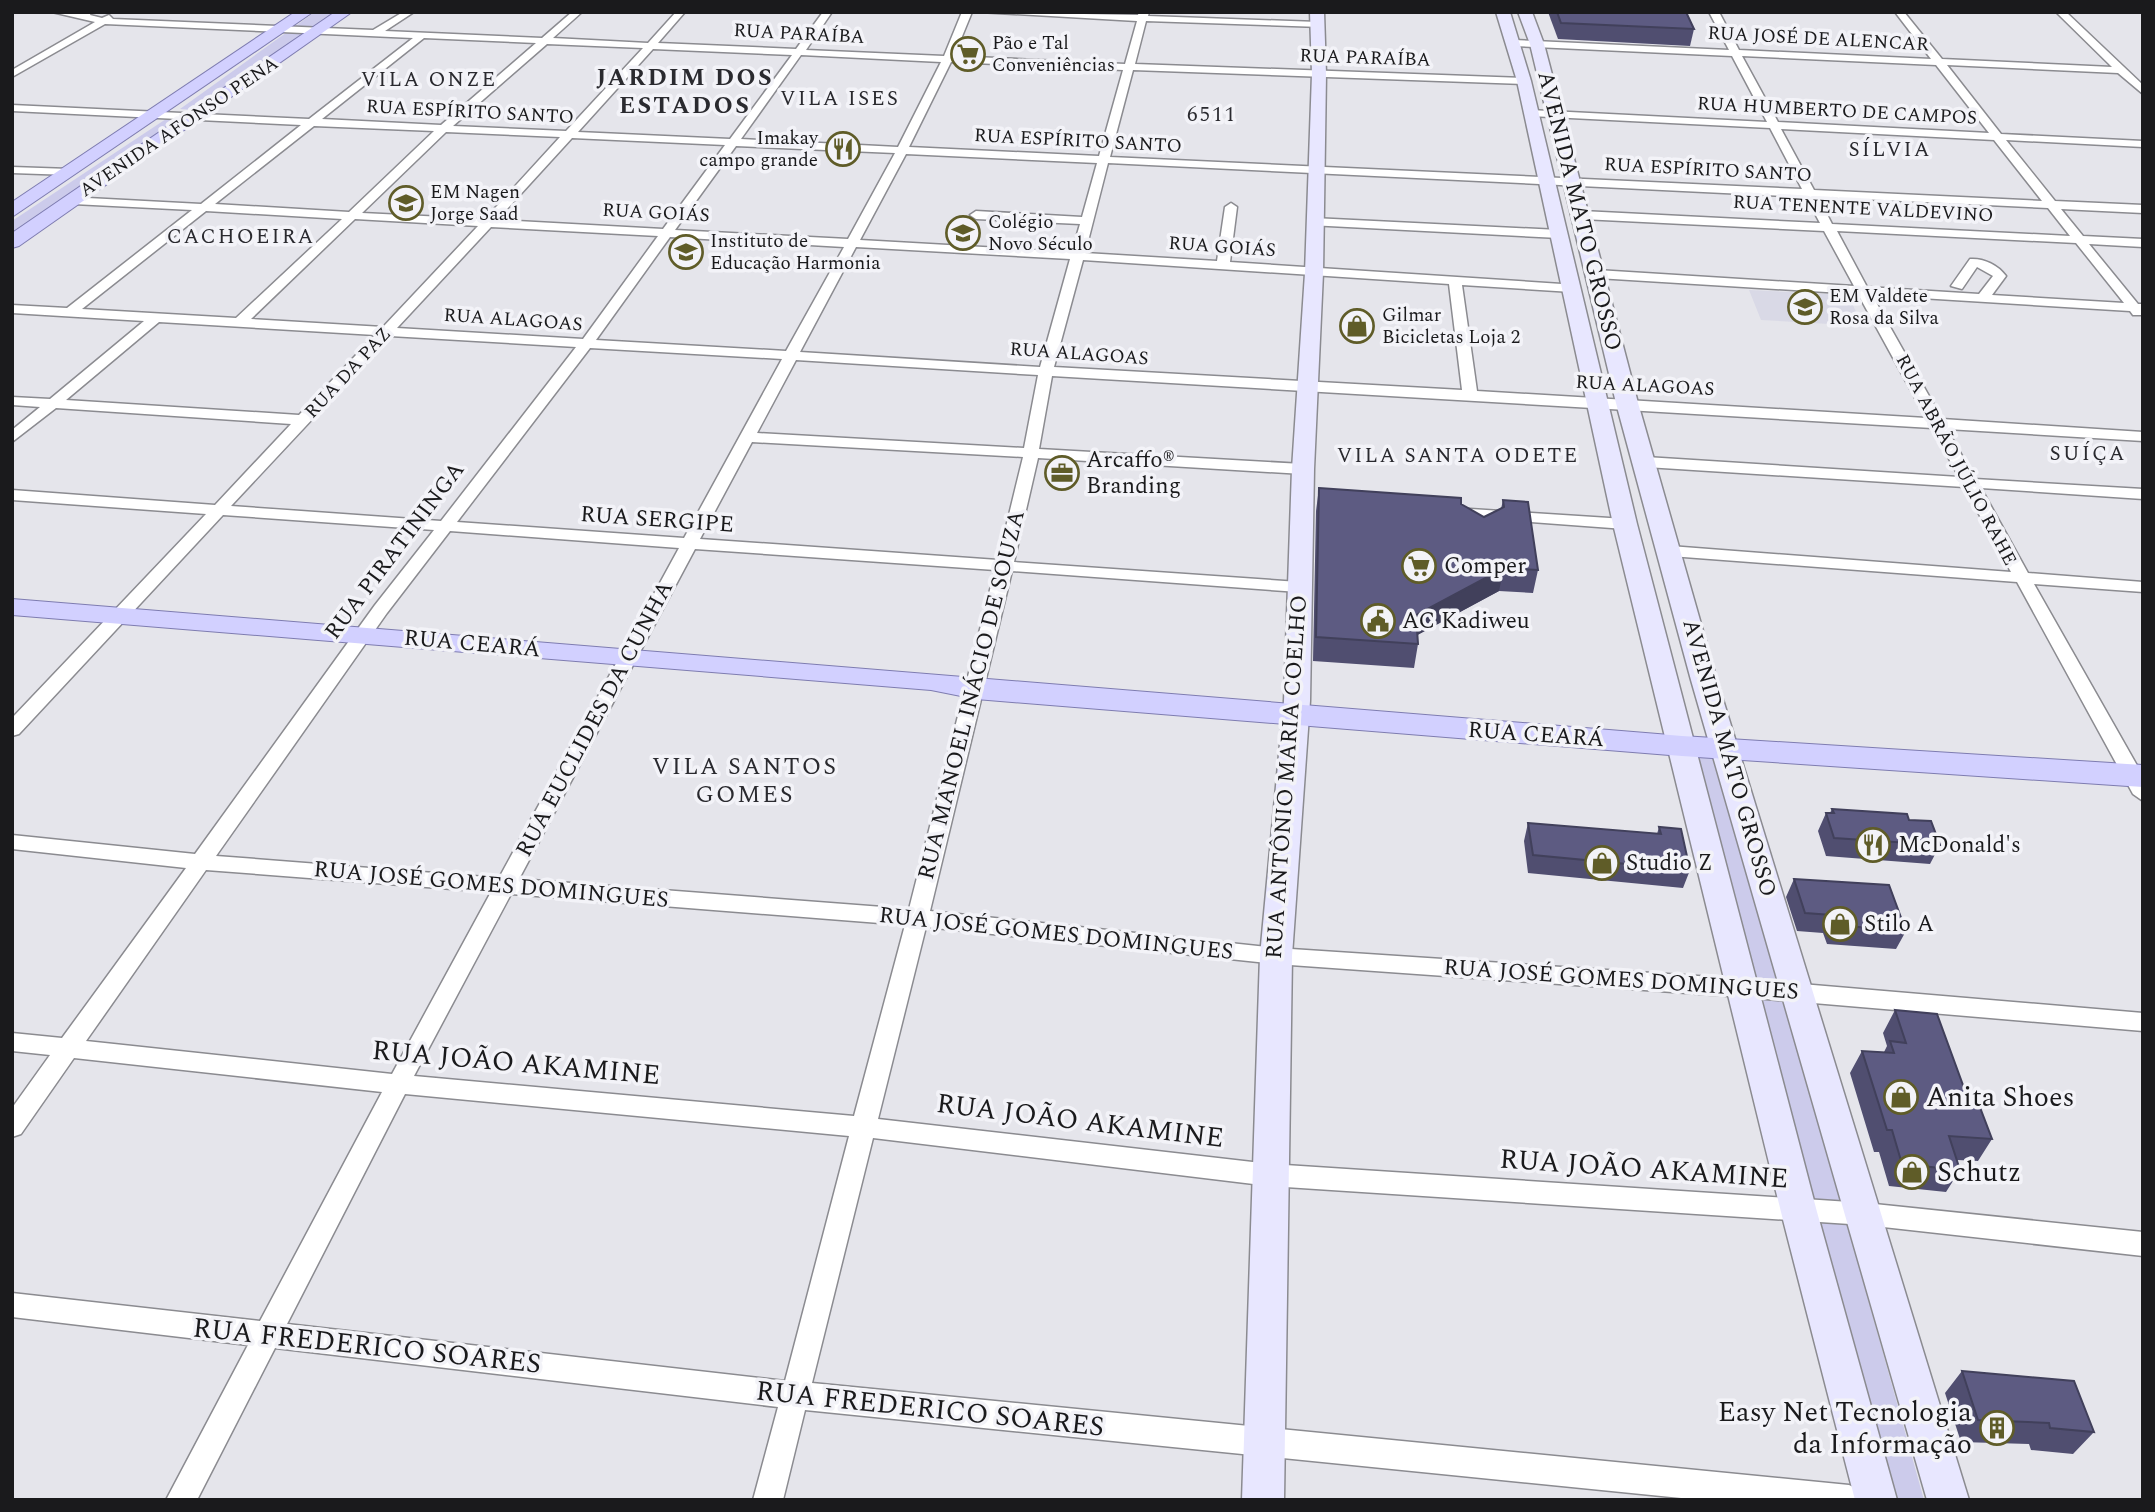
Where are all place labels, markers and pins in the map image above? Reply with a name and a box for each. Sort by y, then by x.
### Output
place label: Pão e Tal Conveniências [992,29,1115,80]
supermarket icon: Pão e Tal Conveniências [949,35,987,73]
place label: Imakay campo grande [699,124,819,175]
restaurant icon: Imakay campo grande [824,130,862,168]
place label: EM Nagen Jorge Saad [430,178,520,229]
school or university icon: EM Nagen Jorge Saad [387,184,425,222]
place label: Colégio Novo Século [988,208,1093,259]
school or university icon: Colégio Novo Século [944,214,982,252]
place label: Instituto de Educação Harmonia [710,227,881,278]
school or university icon: Instituto de Educação Harmonia [667,233,705,271]
place label: EM Valdete Rosa da Silva [1829,282,1939,333]
school or university icon: EM Valdete Rosa da Silva [1786,288,1824,326]
place label: Gilmar Bicicletas Loja 2 [1382,301,1520,352]
shop icon: Gilmar Bicicletas Loja 2 [1338,307,1376,345]
place label: Arcaffo® Branding [1086,443,1181,504]
office icon: Arcaffo® Branding [1043,454,1081,492]
supermarket icon: Comper [1400,547,1438,585]
place label: Comper [1444,549,1526,584]
public building icon: AC Kadiweu [1359,602,1397,640]
place label: AC Kadiweu [1402,604,1530,639]
restaurant icon: McDonald's [1854,826,1892,864]
place label: McDonald's [1898,828,2021,863]
shop icon: Studio Z [1583,844,1621,882]
place label: Studio Z [1626,846,1713,881]
shop icon: Stilo A [1821,905,1859,943]
place label: Stilo A [1864,907,1934,942]
place label: Anita Shoes [1926,1076,2075,1119]
shop icon: Anita Shoes [1882,1078,1920,1116]
place label: Schutz [1937,1151,2021,1194]
shop icon: Schutz [1893,1153,1931,1191]
place label: Easy Net Tecnologia da Informação [1718,1391,1972,1466]
building icon: Easy Net Tecnologia da Informação [1978,1409,2016,1447]

